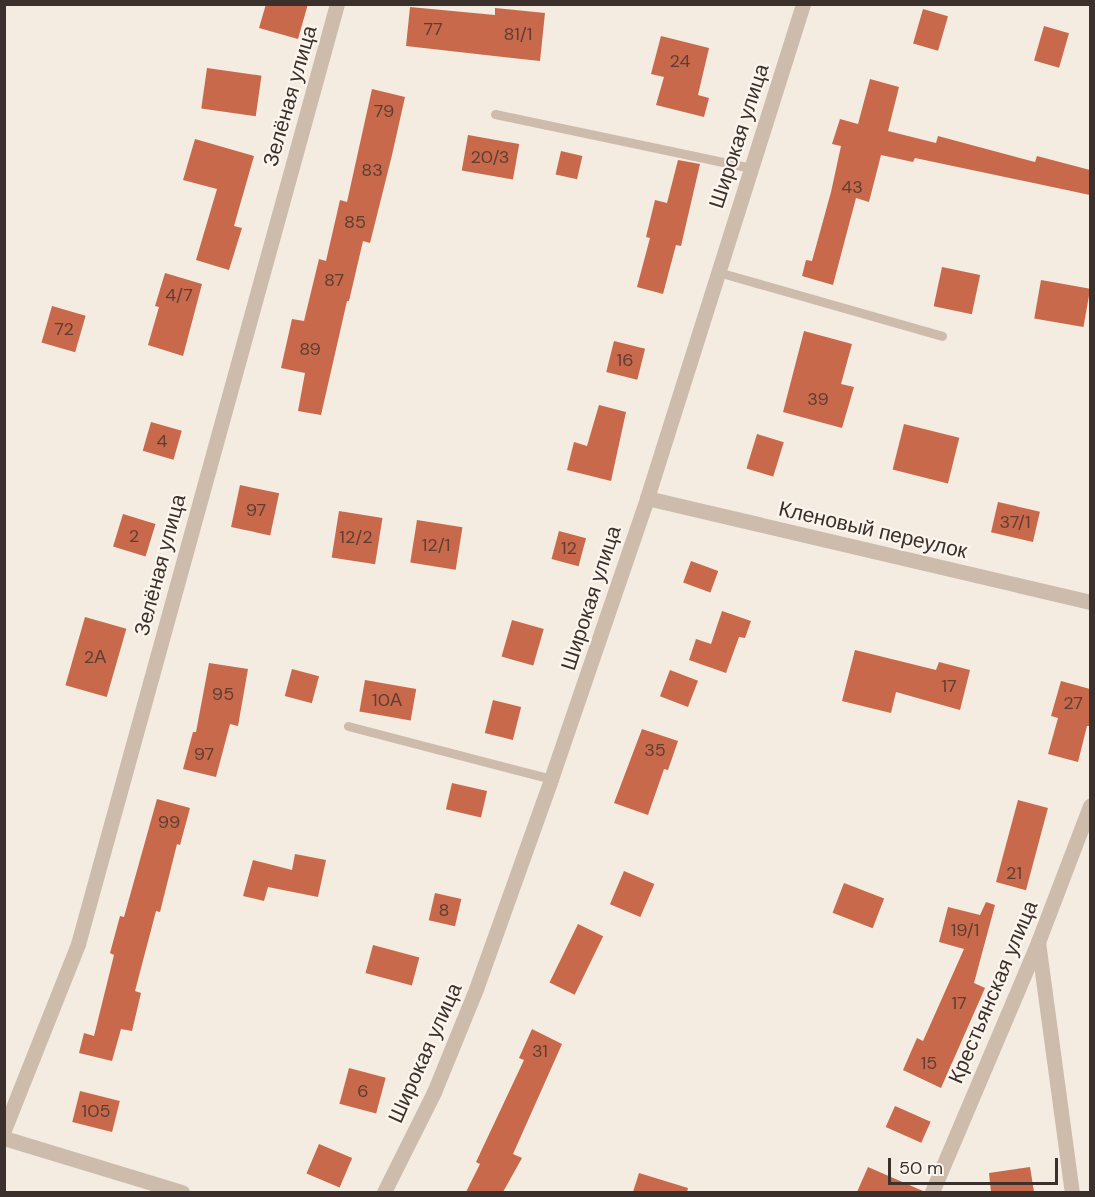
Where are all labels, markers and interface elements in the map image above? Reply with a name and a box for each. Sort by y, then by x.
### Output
house number: 77 [423,18,443,40]
street label: Зелёная улица [258,23,322,169]
house number: 81/1 [504,23,532,45]
house number: 24 [670,50,690,72]
street label: Широкая улица [704,61,774,211]
house number: 79 [374,100,394,122]
house number: 20/3 [471,146,509,168]
house number: 83 [361,159,383,181]
house number: 43 [841,176,863,198]
house number: 85 [344,211,366,233]
house number: 87 [324,269,344,291]
house number: 4/7 [165,284,193,306]
house number: 72 [54,318,74,340]
house number: 89 [299,338,321,360]
house number: 16 [617,349,633,371]
house number: 39 [807,388,829,410]
house number: 4 [157,430,167,452]
street label: Зелёная улица [129,491,191,639]
street label: Кленовый переулок [776,496,970,564]
house number: 97 [246,499,266,521]
house number: 37/1 [999,511,1031,533]
street label: Широкая улица [556,523,626,673]
house number: 2 [129,525,139,547]
house number: 12/2 [339,526,373,548]
house number: 12/1 [422,534,450,556]
house number: 12 [561,537,577,559]
house number: 2А [84,646,106,668]
house number: 17 [941,675,957,697]
house number: 95 [212,683,234,705]
house number: 10А [372,689,402,711]
house number: 27 [1063,692,1083,714]
house number: 35 [644,739,666,761]
house number: 97 [194,743,214,765]
house number: 99 [158,811,180,833]
house number: 21 [1006,862,1022,884]
street label: Крестьянская улица [943,897,1043,1087]
house number: 8 [439,899,449,921]
house number: 19/1 [951,919,979,941]
street label: Широкая улица [383,979,467,1127]
house number: 17 [951,992,967,1014]
house number: 31 [532,1040,548,1062]
house number: 15 [921,1052,937,1074]
house number: 6 [357,1080,369,1102]
house number: 105 [82,1100,110,1122]
scale bar [891,1146,1060,1184]
text: 50 m [899,1156,943,1180]

